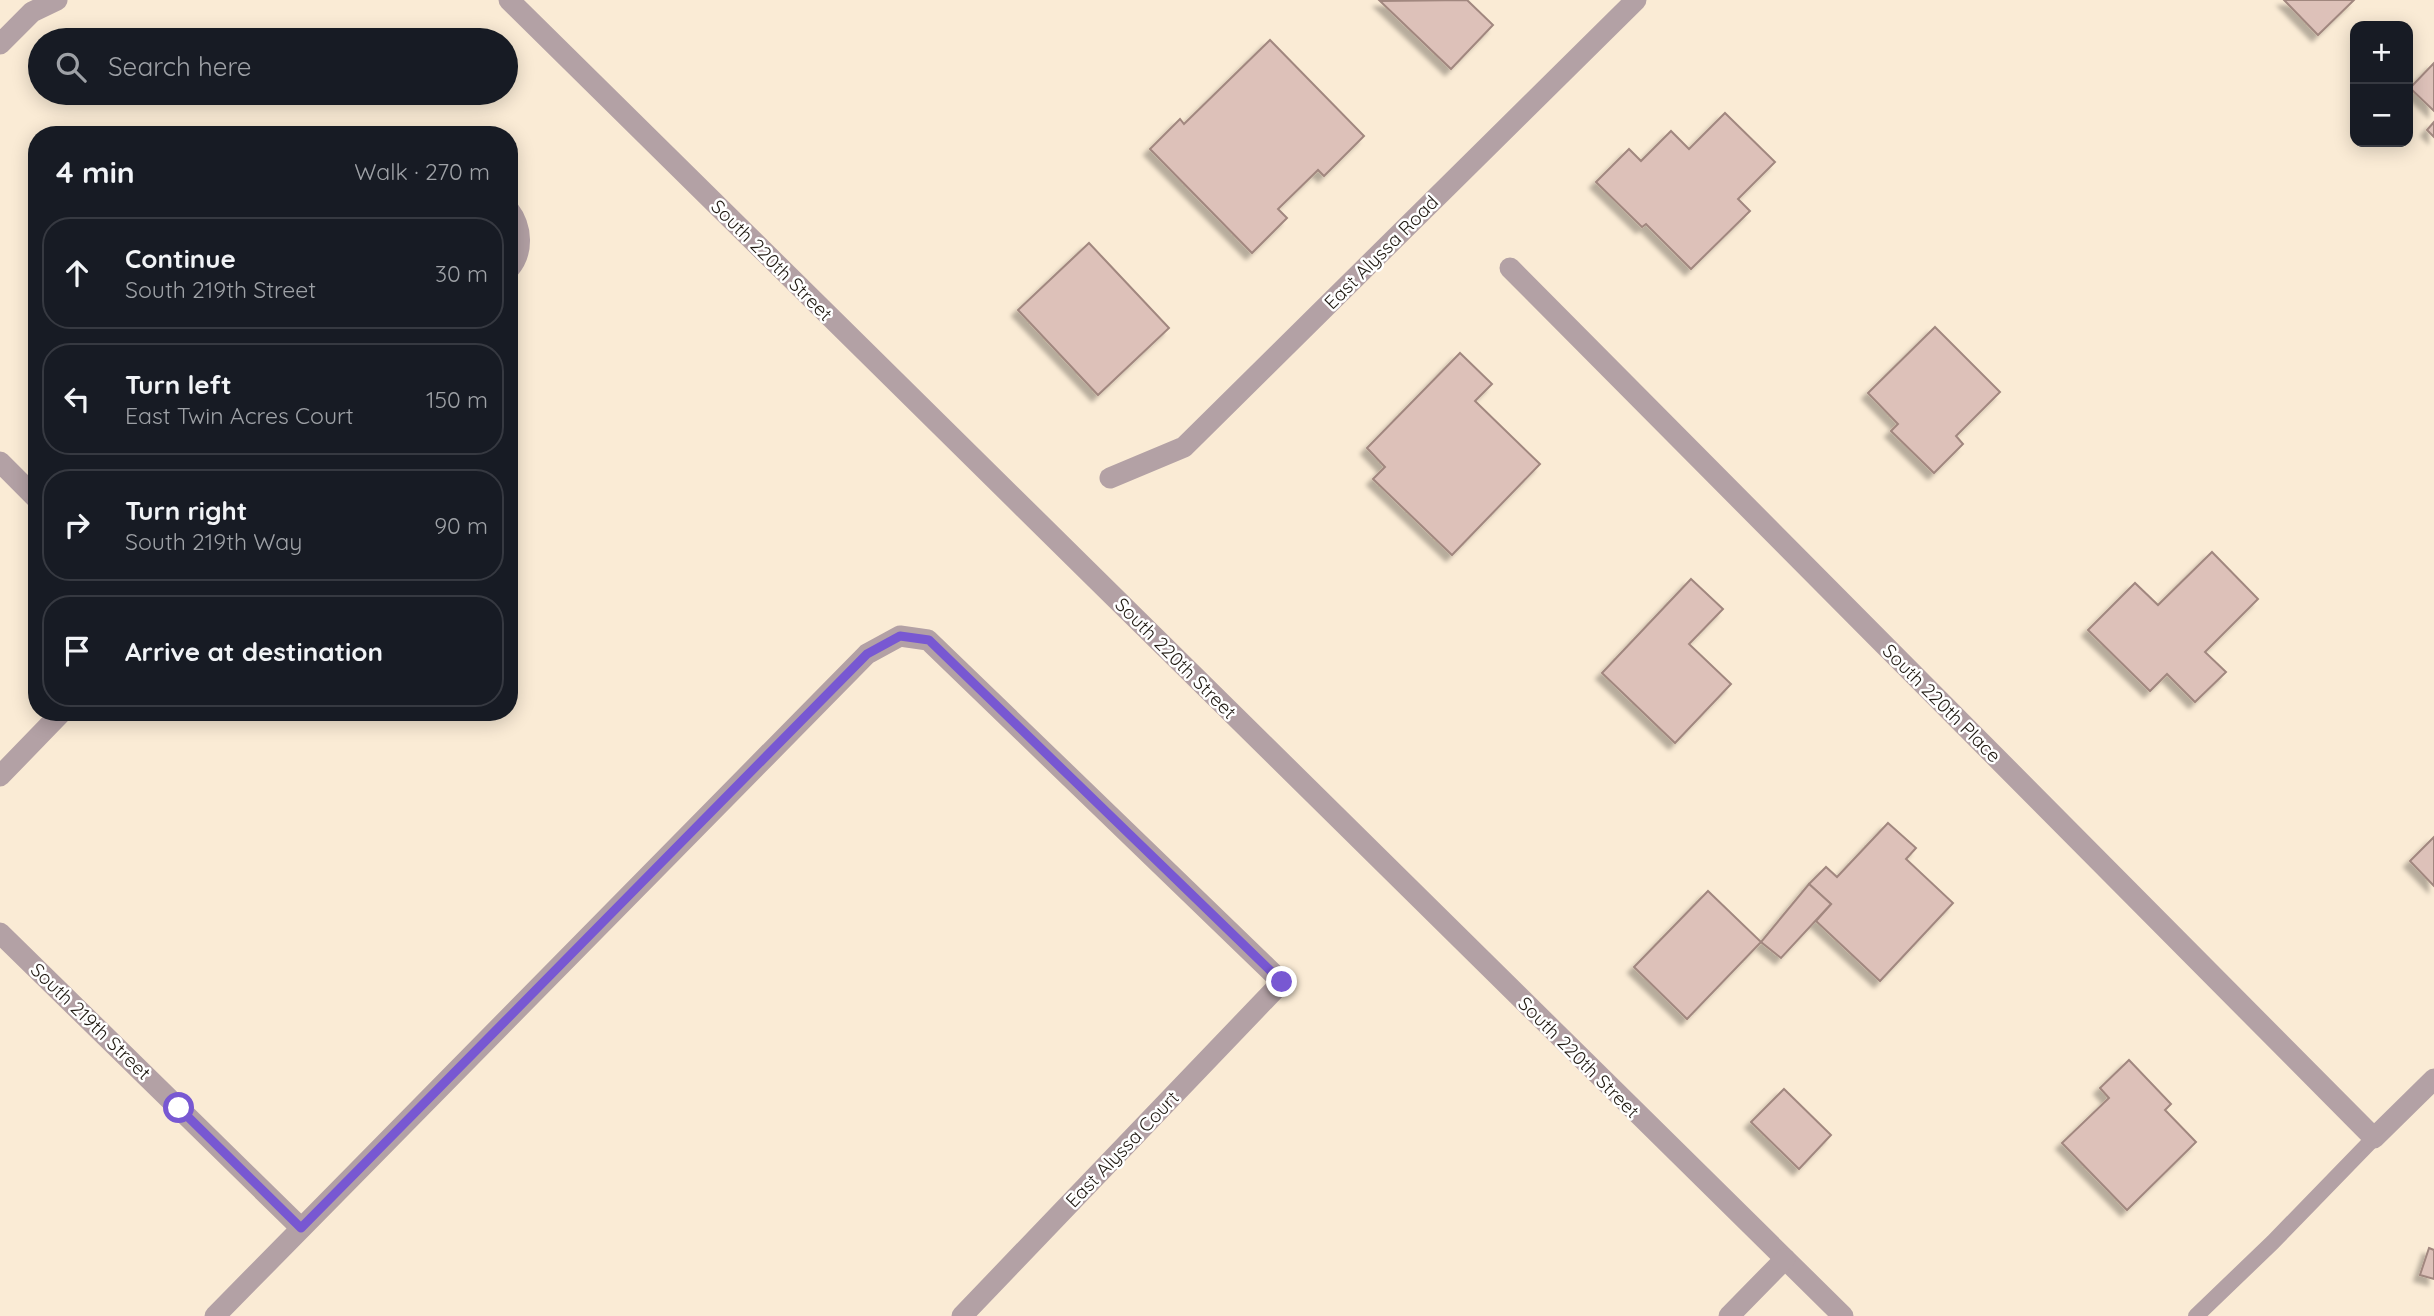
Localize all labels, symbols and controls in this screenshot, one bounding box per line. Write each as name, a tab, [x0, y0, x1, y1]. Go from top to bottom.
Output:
map controls	[2350, 21, 2413, 147]
button: +	[2350, 21, 2413, 84]
search box	[28, 28, 518, 105]
icon: search	[52, 48, 90, 86]
text: Search here	[108, 50, 252, 83]
button: −	[2350, 84, 2413, 147]
text: 4 min	[56, 153, 135, 191]
text: Walk · 270 m	[354, 157, 490, 186]
street label: East Alyssa Road	[1319, 190, 1443, 314]
street label: South 220th Street	[706, 194, 838, 326]
text: Continue	[125, 242, 236, 275]
icon: ahead	[58, 254, 96, 292]
text: 30 m	[435, 259, 488, 288]
text: South 219th Street	[125, 275, 316, 304]
text: Turn left	[125, 368, 232, 401]
icon: left	[58, 380, 96, 418]
text: 150 m	[426, 385, 488, 414]
text: East Twin Acres Court	[125, 401, 354, 430]
text: Turn right	[125, 494, 247, 527]
icon: right	[58, 506, 96, 544]
text: 90 m	[434, 511, 488, 540]
text: South 219th Way	[125, 527, 302, 556]
street label: South 220th Street	[1110, 592, 1242, 724]
icon: arrive	[58, 632, 96, 670]
text: Arrive at destination	[125, 635, 383, 668]
street label: South 220th Place	[1878, 639, 2006, 767]
street label: South 219th Street	[26, 958, 156, 1084]
route end	[1266, 966, 1297, 997]
street label: South 220th Street	[1513, 991, 1645, 1123]
street label: East Alyssa Court	[1060, 1086, 1184, 1212]
route start	[163, 1092, 194, 1123]

